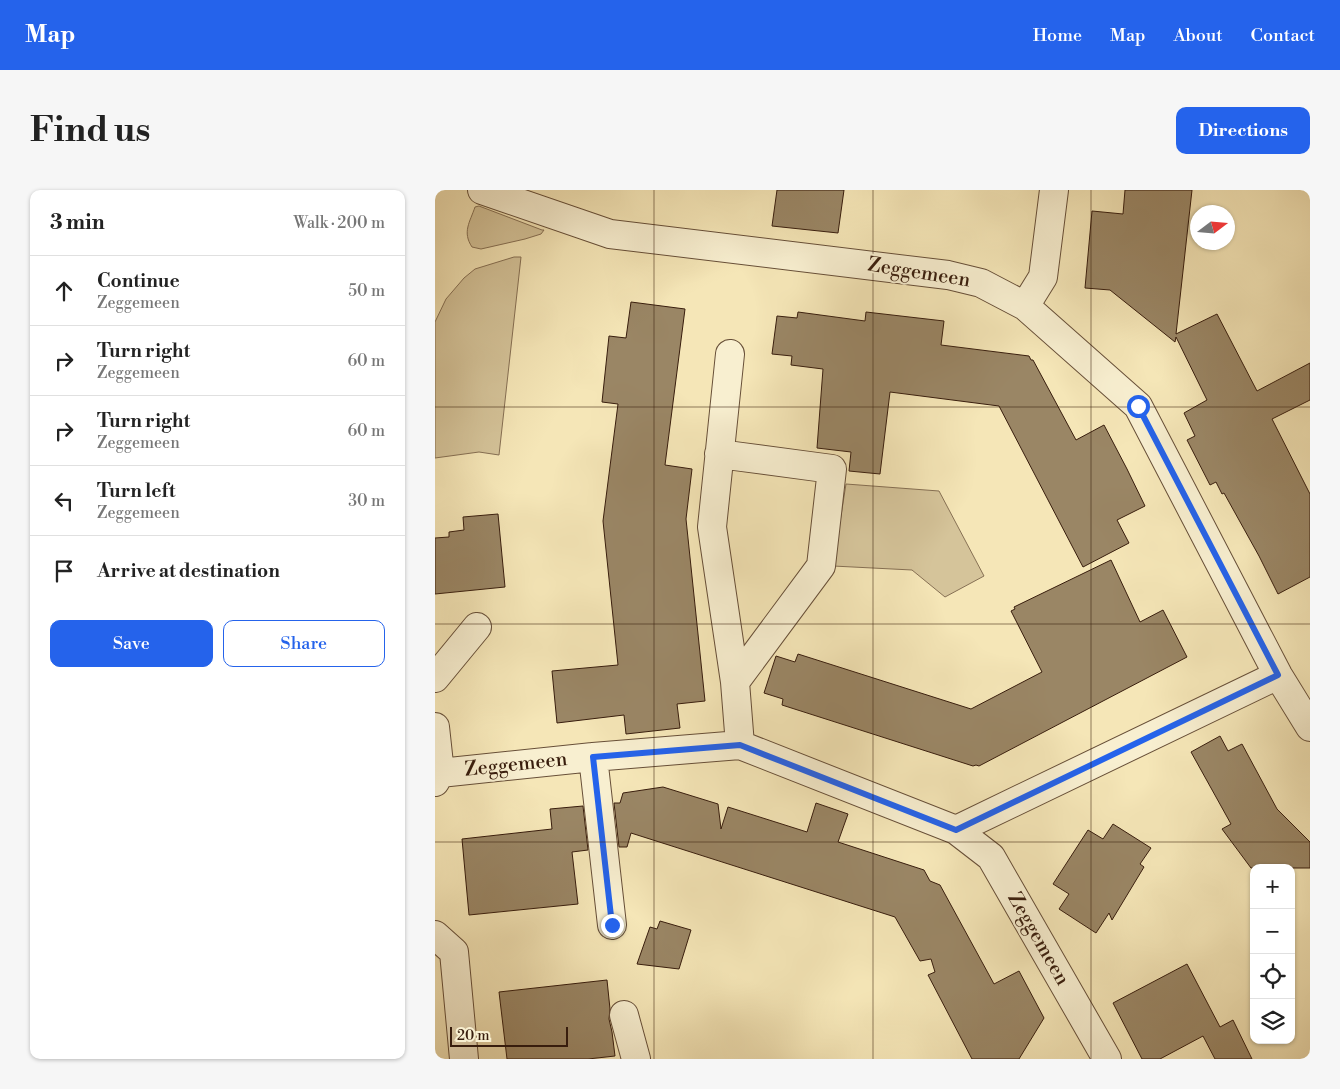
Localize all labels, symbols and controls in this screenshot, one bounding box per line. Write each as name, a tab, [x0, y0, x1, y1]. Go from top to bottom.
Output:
text: Map	[25, 20, 75, 50]
text: Home	[1033, 24, 1082, 47]
text: Map	[1110, 24, 1146, 47]
text: About	[1174, 24, 1223, 47]
text: Contact	[1251, 24, 1315, 47]
button: Directions	[1176, 107, 1310, 154]
text: Find us	[30, 109, 150, 152]
north arrow	[1190, 205, 1235, 250]
text: 3 min	[50, 210, 105, 236]
text: Walk · 200 m	[293, 213, 385, 233]
street label: Zeggemeen	[866, 253, 972, 293]
text: Continue	[97, 269, 180, 293]
icon: ahead	[50, 277, 78, 305]
text: 50 m	[348, 281, 385, 301]
text: Zeggemeen	[97, 293, 180, 313]
text: Turn right	[97, 339, 190, 363]
icon: right	[50, 347, 78, 375]
text: 60 m	[347, 351, 385, 371]
text: Zeggemeen	[97, 363, 180, 383]
route start	[1127, 395, 1150, 418]
text: Turn right	[97, 409, 190, 433]
icon: right	[50, 417, 78, 445]
text: 60 m	[347, 421, 385, 441]
text: Zeggemeen	[97, 433, 180, 453]
text: Turn left	[97, 479, 176, 503]
icon: left	[50, 487, 78, 515]
text: 30 m	[348, 491, 385, 511]
text: Zeggemeen	[97, 503, 180, 523]
icon: arrive	[50, 557, 78, 585]
text: Arrive at destination	[97, 559, 280, 583]
button: Save	[50, 620, 213, 667]
button: Share	[223, 620, 385, 667]
street label: Zeggemeen	[463, 747, 569, 783]
map controls	[1250, 864, 1295, 1044]
button: +	[1250, 864, 1295, 909]
street label: Zeggemeen	[1001, 888, 1075, 990]
button: −	[1250, 909, 1295, 954]
route end	[601, 914, 624, 937]
button: locate	[1250, 954, 1295, 999]
button: layers	[1250, 999, 1295, 1044]
scale bar	[450, 1024, 567, 1047]
text: 20 m	[457, 1027, 489, 1045]

